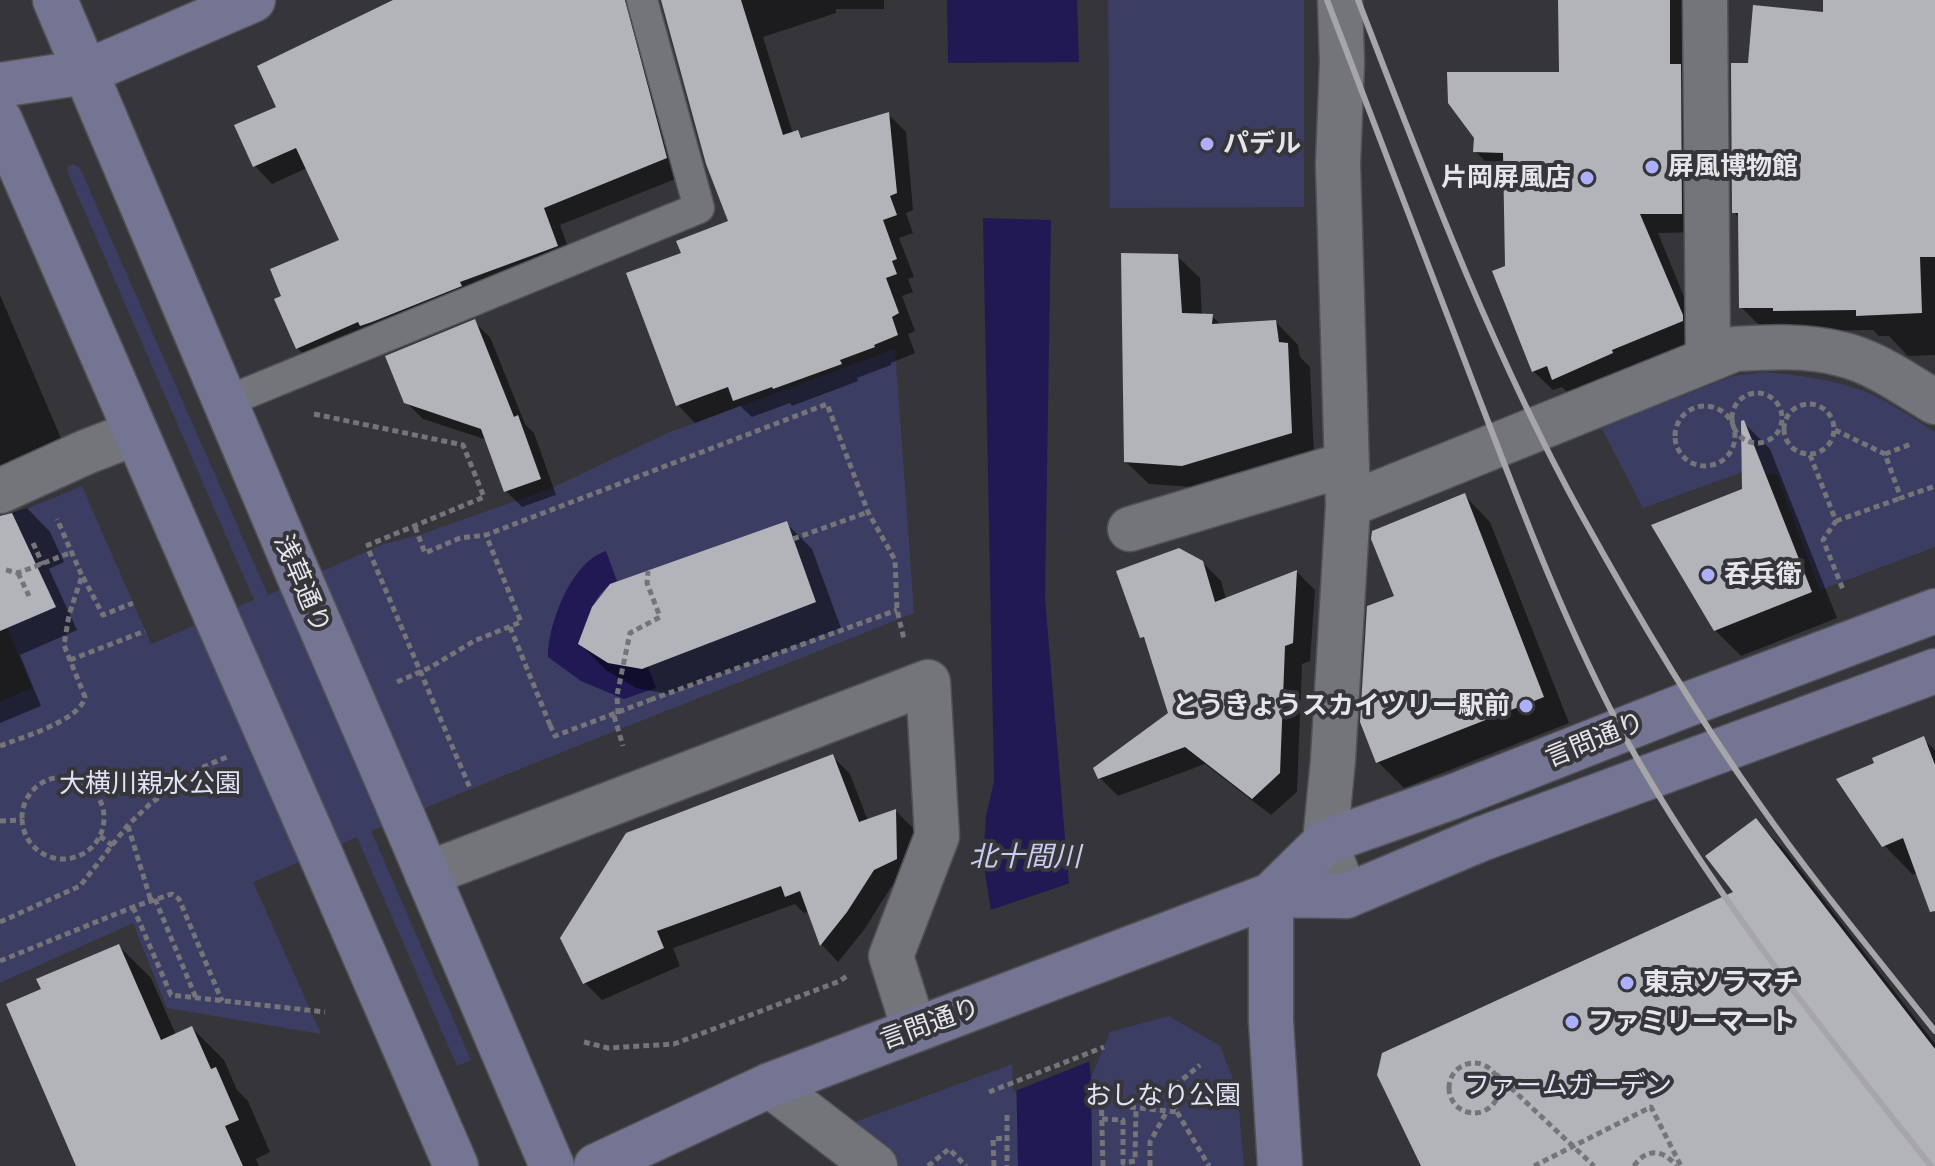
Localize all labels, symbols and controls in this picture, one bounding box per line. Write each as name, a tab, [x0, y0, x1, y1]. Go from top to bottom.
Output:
place label: パデル	[1223, 128, 1301, 160]
marker: パデル	[1198, 135, 1216, 153]
place label: 屏風博物館	[1668, 151, 1798, 183]
marker: 屏風博物館	[1643, 158, 1661, 176]
place label: 片岡屏風店	[1441, 162, 1571, 194]
marker: 片岡屏風店	[1578, 169, 1596, 187]
street label: 浅草通り	[267, 530, 337, 638]
place label: 呑兵衛	[1724, 559, 1802, 591]
marker: 呑兵衛	[1699, 566, 1717, 584]
place label: とうきょうスカイツリー駅前	[1172, 690, 1510, 722]
marker: とうきょうスカイツリー駅前	[1517, 697, 1535, 715]
street label: 言問通り	[1541, 706, 1649, 774]
park label: 大横川親水公園	[59, 768, 241, 800]
water label: 北十間川	[969, 840, 1081, 874]
place label: 東京ソラマチ	[1643, 967, 1799, 999]
marker: 東京ソラマチ	[1618, 974, 1636, 992]
street label: 言問通り	[876, 992, 984, 1056]
place label: ファミリーマート	[1588, 1006, 1796, 1038]
marker: ファミリーマート	[1563, 1013, 1581, 1031]
park label: ファームガーデン	[1464, 1070, 1672, 1102]
park label: おしなり公園	[1085, 1080, 1241, 1112]

